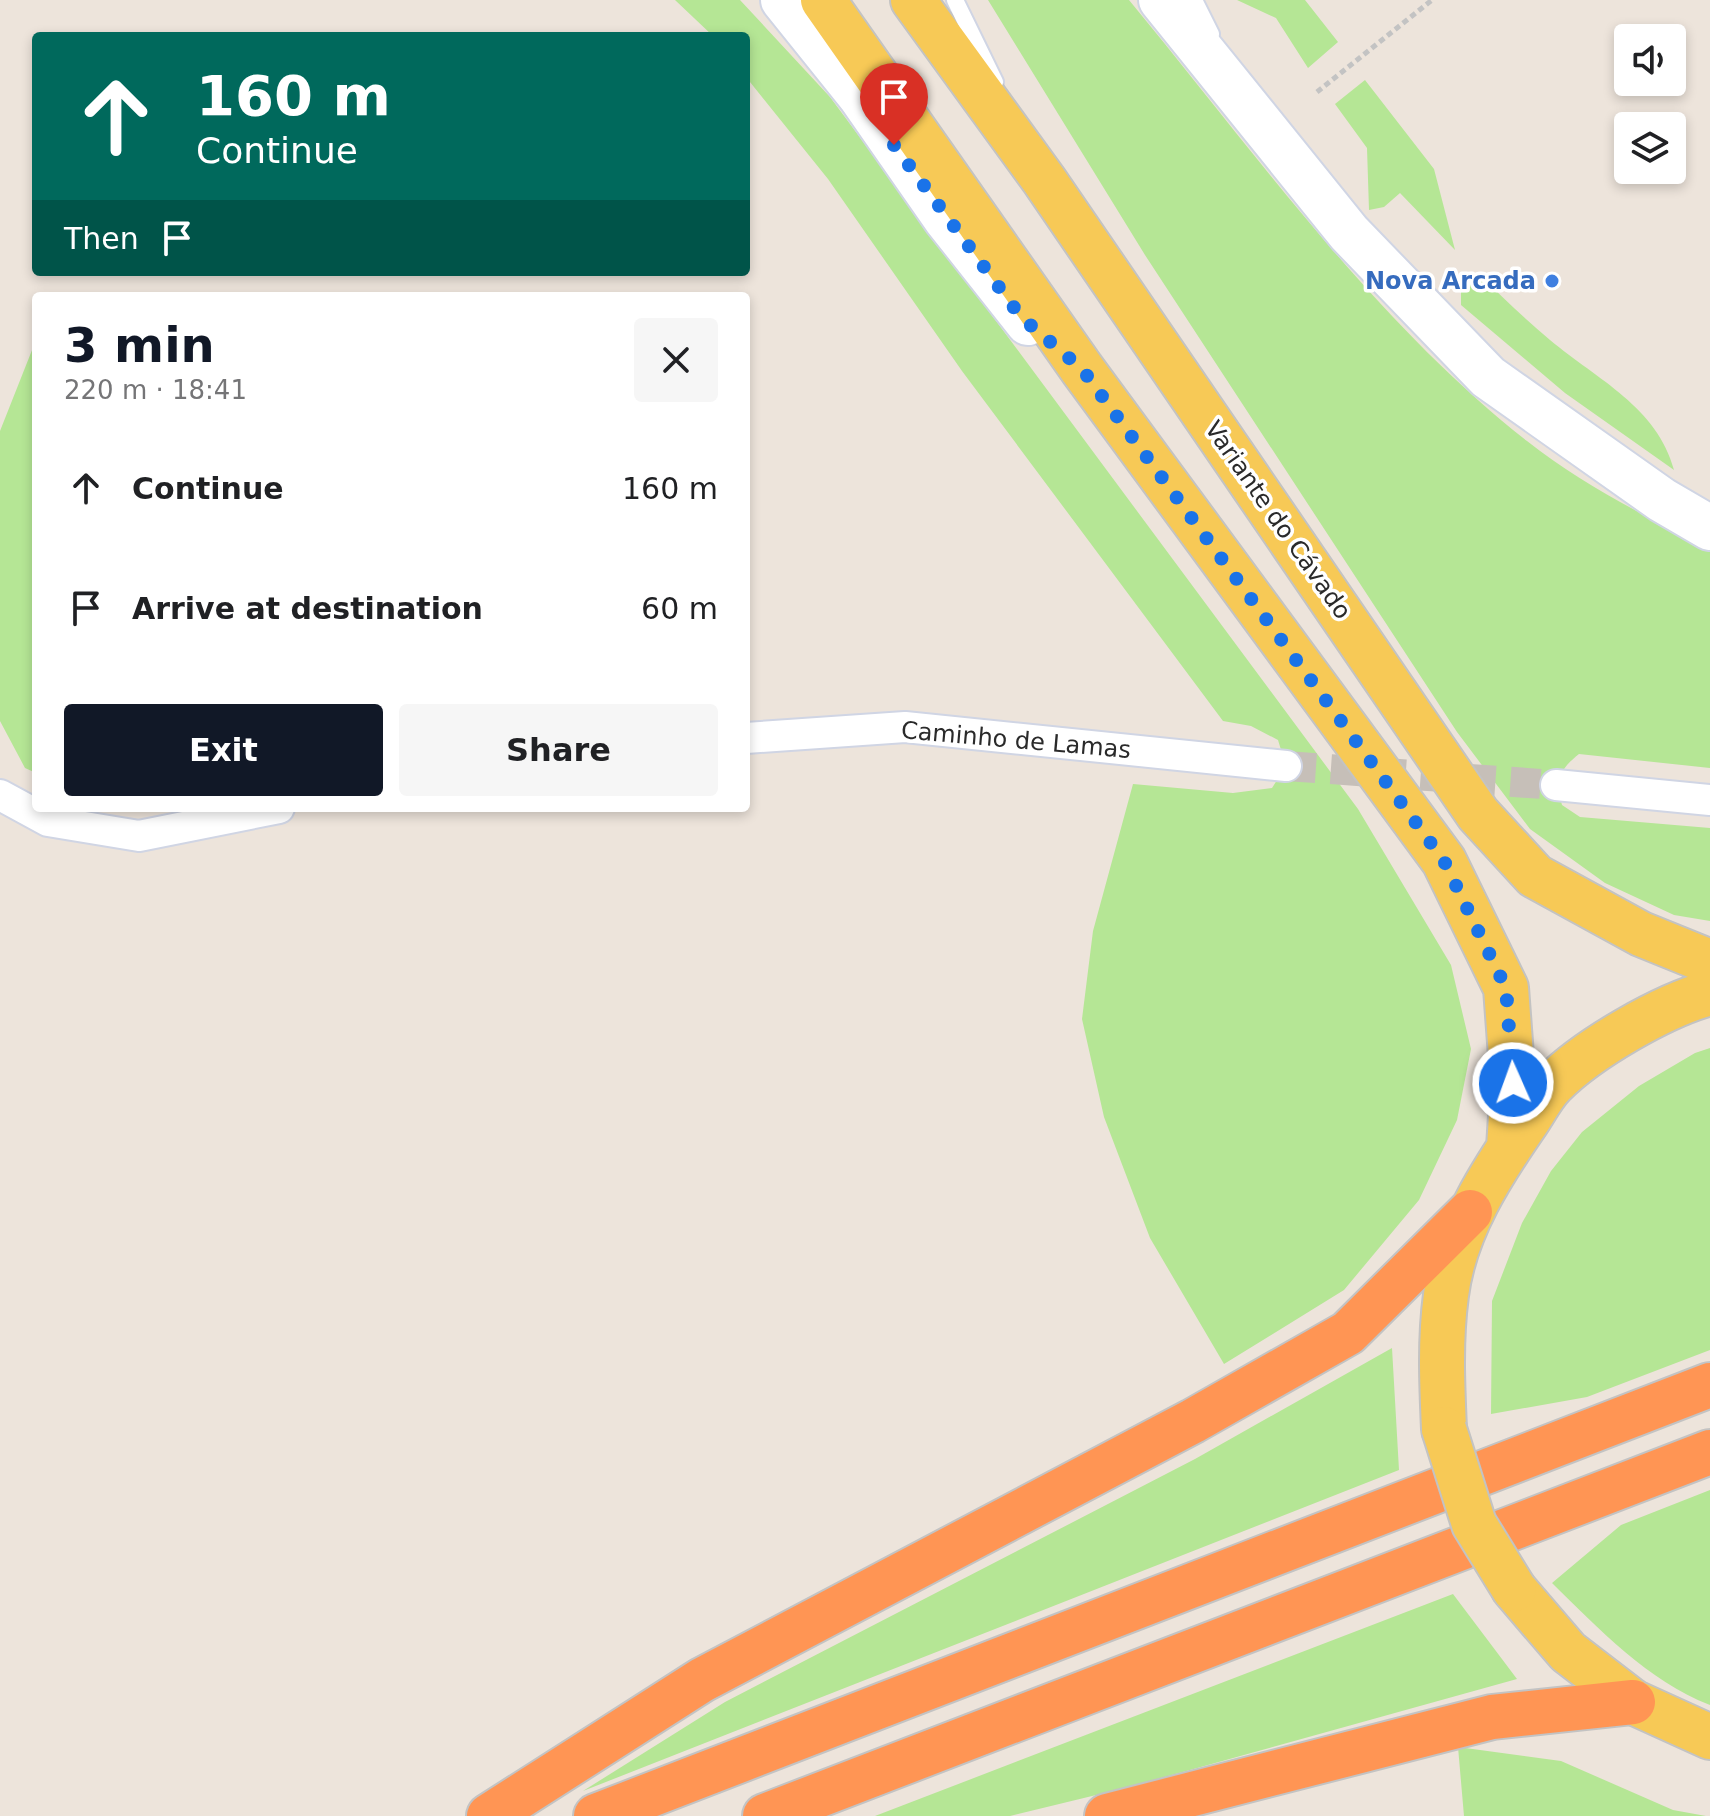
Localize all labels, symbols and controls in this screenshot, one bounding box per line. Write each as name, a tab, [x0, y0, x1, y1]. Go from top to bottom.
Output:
map controls	[1614, 24, 1686, 184]
button: sound	[1614, 24, 1686, 96]
text: 160 m	[196, 63, 391, 128]
pin	[860, 63, 928, 145]
icon: ahead	[64, 64, 168, 168]
icon: arrive	[872, 75, 916, 119]
button: layers	[1614, 112, 1686, 184]
text: Continue	[196, 130, 358, 171]
icon: arrive	[155, 216, 199, 260]
text: Then	[64, 221, 139, 256]
place label: Nova Arcada	[1365, 267, 1536, 295]
marker: Nova Arcada	[1543, 272, 1561, 290]
text: 3 min	[64, 317, 215, 373]
button: close	[634, 318, 718, 402]
text: 220 m · 18:41	[64, 375, 247, 405]
street label: Variante do Cávado	[1199, 416, 1357, 624]
icon: ahead	[64, 466, 108, 510]
text: Continue	[132, 471, 284, 506]
text: 160 m	[622, 471, 718, 506]
icon: arrive	[64, 586, 108, 630]
text: Arrive at destination	[132, 591, 483, 626]
text: 60 m	[641, 591, 718, 626]
button: Exit	[64, 704, 383, 796]
button: Share	[399, 704, 718, 796]
street label: Caminho de Lamas	[900, 716, 1132, 764]
position arrow	[1471, 1041, 1555, 1125]

